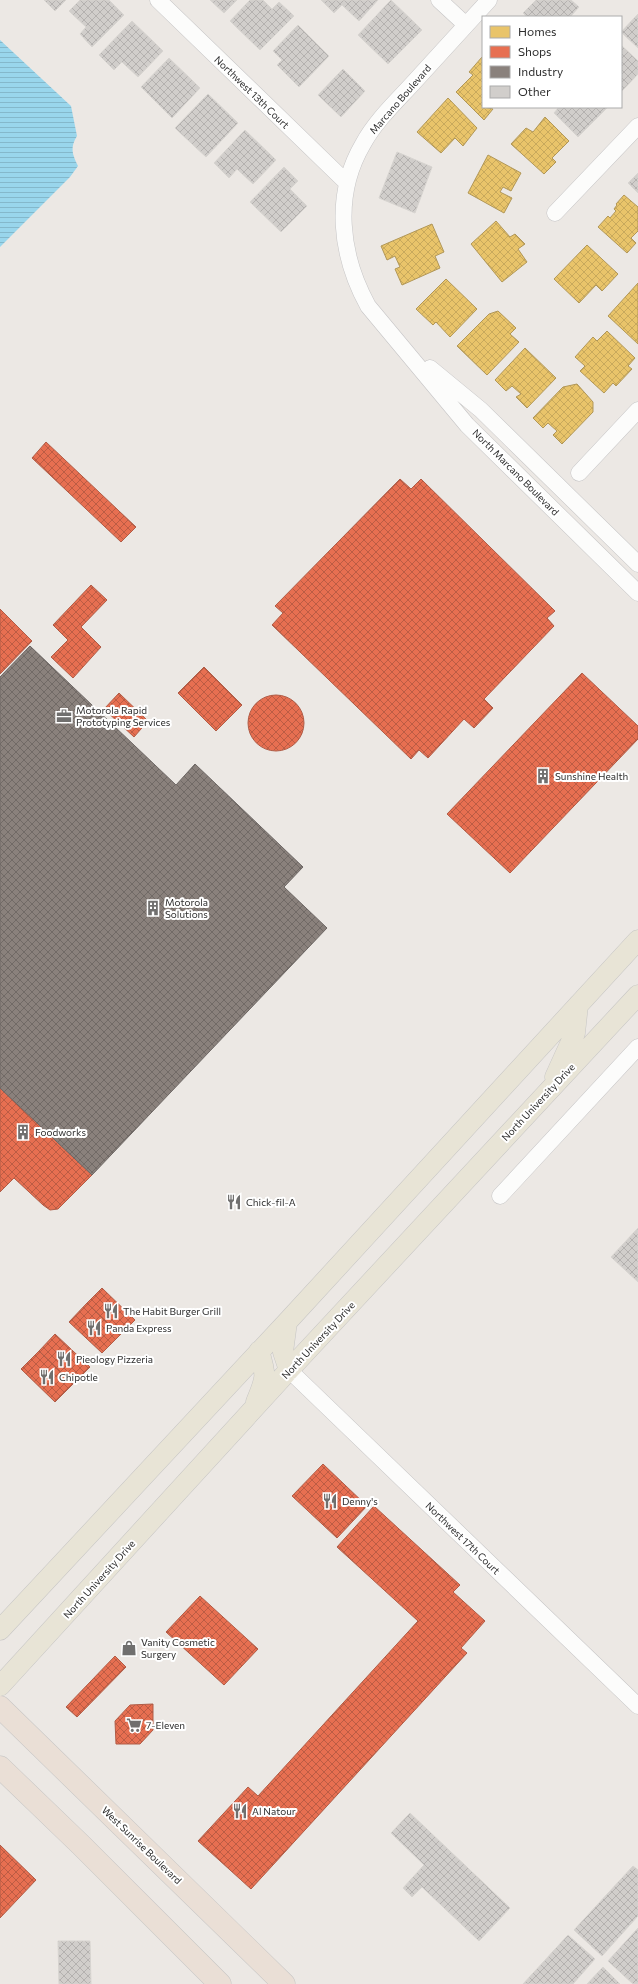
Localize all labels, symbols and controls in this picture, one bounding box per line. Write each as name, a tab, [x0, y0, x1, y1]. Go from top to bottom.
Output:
legend	[482, 16, 622, 108]
text: Homes	[518, 24, 556, 38]
text: Shops	[518, 44, 552, 58]
street label: Northwest 13th Court	[212, 53, 292, 131]
street label: Marcano Boulevard	[367, 62, 434, 136]
text: Industry	[518, 64, 563, 78]
text: Other	[518, 84, 551, 98]
street label: North Marcano Boulevard	[470, 426, 562, 518]
place label: Motorola Rapid Prototyping Services	[76, 704, 171, 728]
office icon: Motorola Rapid Prototyping Services	[55, 707, 73, 725]
building icon: Sunshine Health	[534, 767, 552, 785]
place label: Sunshine Health	[555, 770, 628, 782]
place label: Motorola Solutions	[165, 896, 208, 920]
building icon: Motorola Solutions	[144, 899, 162, 917]
street label: North University Drive	[499, 1061, 577, 1143]
building icon: Foodworks	[14, 1123, 32, 1141]
place label: Foodworks	[35, 1126, 86, 1138]
restaurant icon: Chick-fil-A	[225, 1193, 243, 1211]
place label: Chick-fil-A	[246, 1196, 296, 1208]
street label: North University Drive	[279, 1299, 357, 1381]
restaurant icon: The Habit Burger Grill	[102, 1302, 120, 1320]
place label: The Habit Burger Grill	[123, 1305, 221, 1317]
restaurant icon: Panda Express	[85, 1319, 103, 1337]
place label: Panda Express	[106, 1322, 172, 1334]
restaurant icon: Pieology Pizzeria	[55, 1350, 73, 1368]
place label: Pieology Pizzeria	[76, 1353, 153, 1365]
restaurant icon: Chipotle	[38, 1368, 56, 1386]
place label: Chipotle	[59, 1371, 98, 1383]
restaurant icon: Denny's	[321, 1492, 339, 1510]
place label: Denny's	[342, 1495, 378, 1507]
street label: Northwest 17th Court	[423, 1499, 503, 1577]
street label: North University Drive	[61, 1537, 137, 1621]
place label: Vanity Cosmetic Surgery	[141, 1636, 215, 1660]
shop icon: Vanity Cosmetic Surgery	[120, 1639, 138, 1657]
supermarket icon: 7-Eleven	[125, 1716, 143, 1734]
place label: 7-Eleven	[146, 1719, 185, 1731]
restaurant icon: Al Natour	[231, 1802, 249, 1820]
street label: West Sunrise Boulevard	[100, 1804, 185, 1886]
place label: Al Natour	[252, 1805, 296, 1817]

